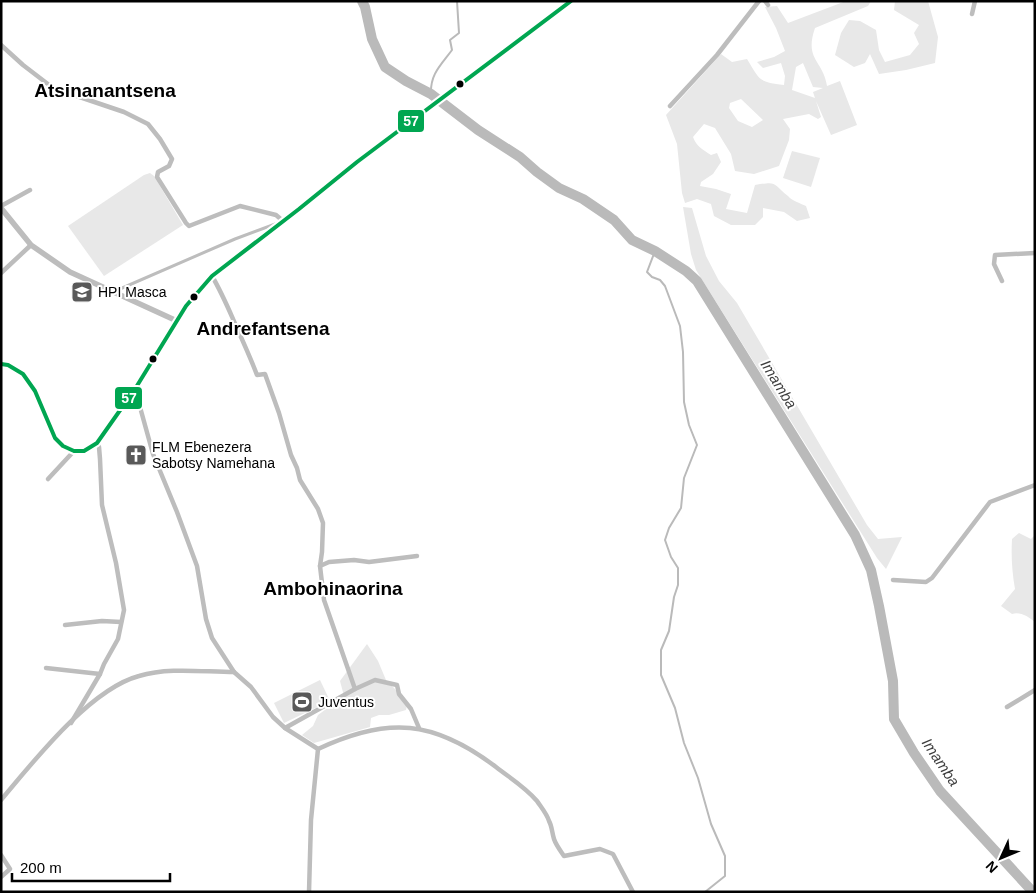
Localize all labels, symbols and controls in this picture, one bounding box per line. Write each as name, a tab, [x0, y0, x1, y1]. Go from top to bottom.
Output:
unlabelled marker	[455, 79, 465, 89]
district label: Atsinanantsena	[34, 80, 176, 101]
line badge: 57	[397, 109, 425, 133]
text: 57	[403, 113, 419, 129]
school or university icon: HPI Masca	[70, 280, 94, 304]
place label: HPI Masca	[98, 284, 167, 300]
unlabelled marker	[189, 292, 199, 302]
district label: Andrefantsena	[196, 318, 330, 339]
unlabelled marker	[148, 354, 158, 364]
water label: Imamba	[757, 357, 801, 411]
line badge: 57	[114, 386, 143, 410]
text: 57	[121, 390, 137, 406]
place label: FLM Ebenezera Sabotsy Namehana	[152, 439, 275, 471]
church icon: FLM Ebenezera Sabotsy Namehana	[124, 443, 148, 467]
district label: Ambohinaorina	[263, 578, 403, 599]
sports icon: Juventus	[290, 690, 314, 714]
place label: Juventus	[318, 694, 374, 710]
water label: Imamba	[919, 735, 963, 789]
north arrow	[976, 833, 1026, 883]
scale bar	[12, 850, 170, 882]
text: N	[982, 858, 1001, 876]
text: 200 m	[20, 859, 62, 876]

